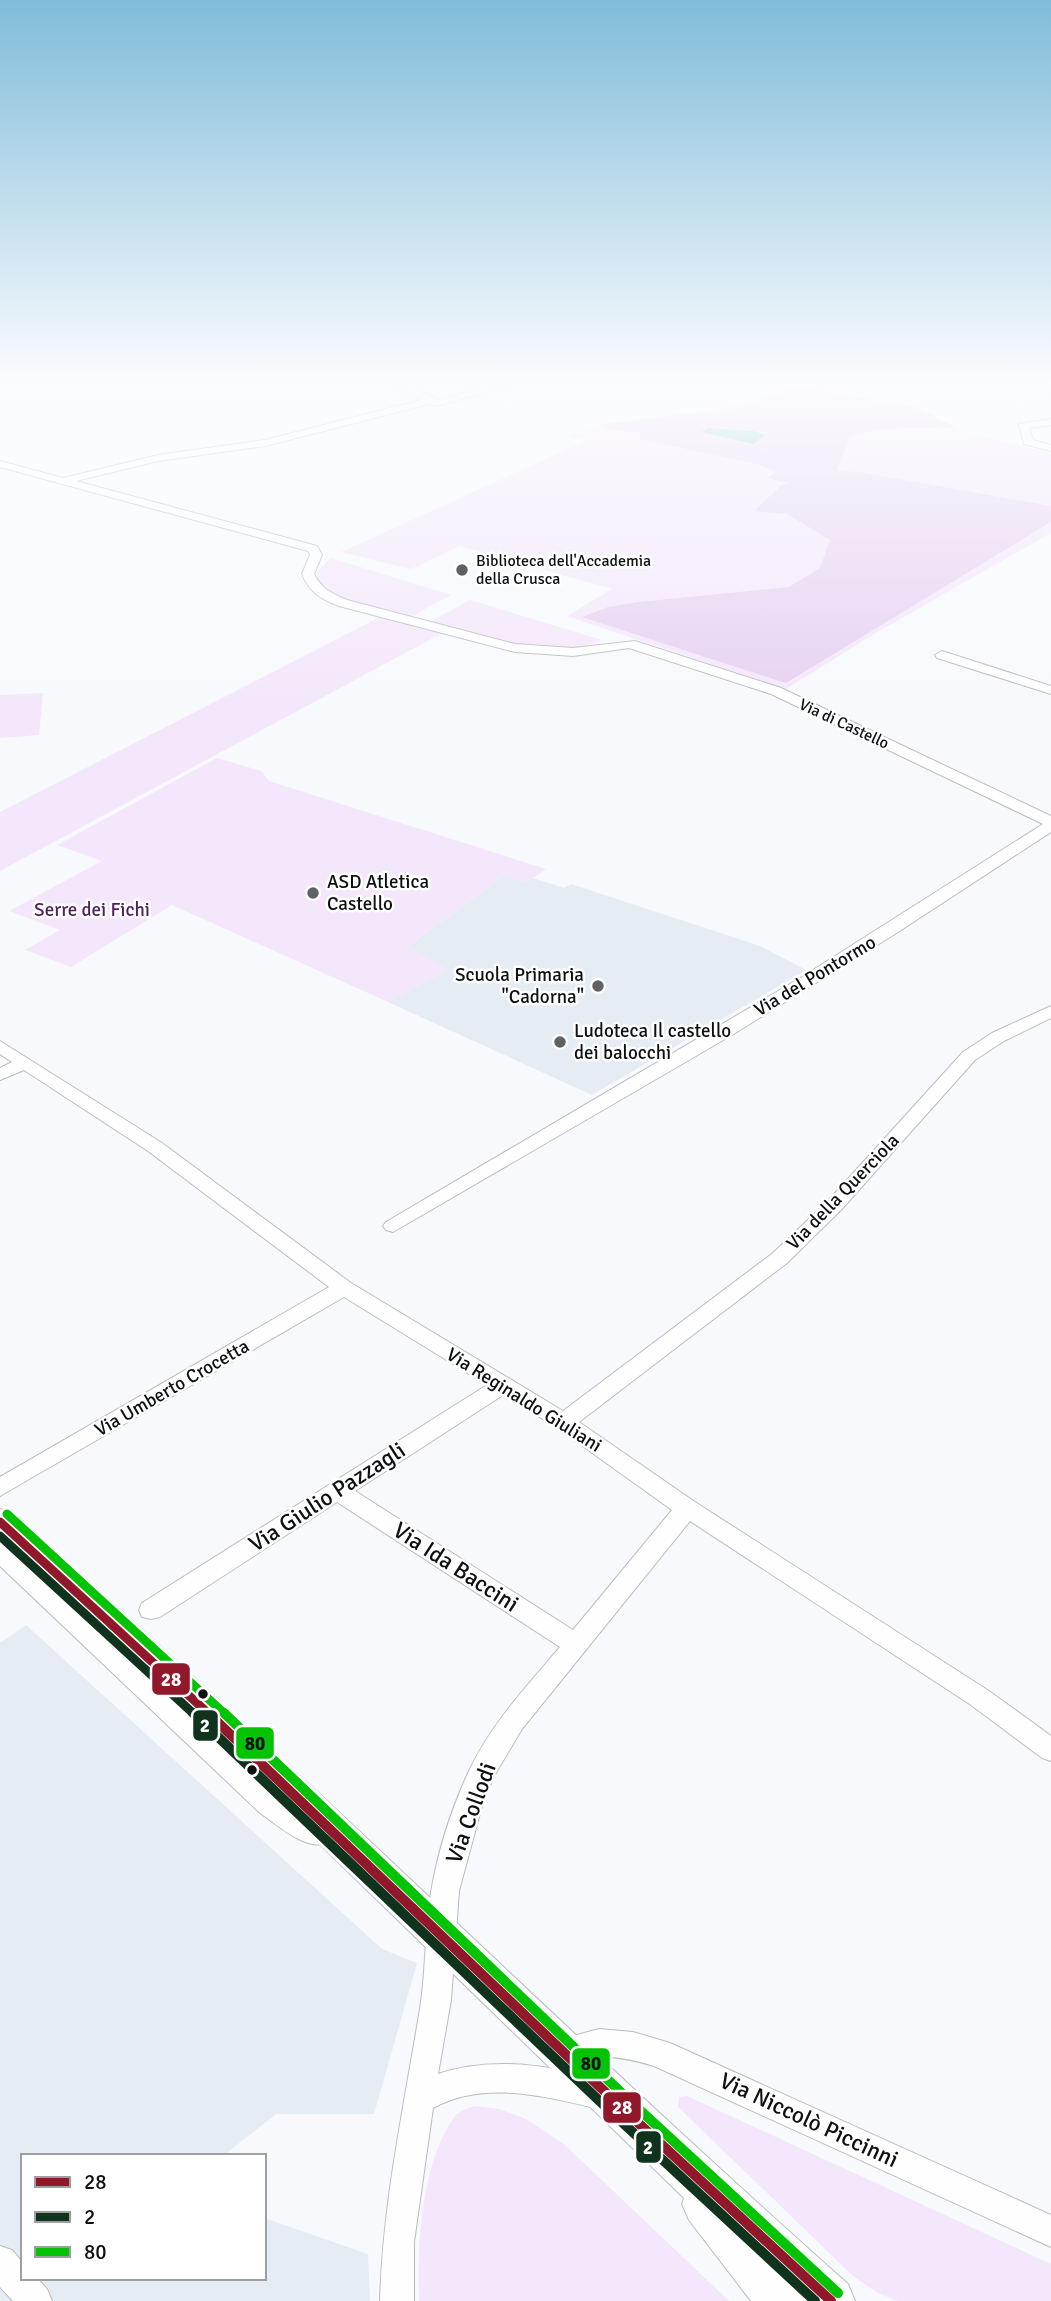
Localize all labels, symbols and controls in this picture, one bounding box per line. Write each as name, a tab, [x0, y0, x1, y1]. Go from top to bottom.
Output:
place label: Biblioteca dell'Accademia della Crusca	[476, 551, 651, 589]
marker: Biblioteca dell'Accademia della Crusca	[454, 562, 470, 578]
street label: Via di Castello	[796, 694, 892, 754]
place label: ASD Atletica Castello	[327, 870, 429, 916]
marker: ASD Atletica Castello	[305, 885, 321, 901]
park label: Serre dei Fichi	[34, 898, 150, 922]
street label: Via del Pontormo	[750, 930, 880, 1022]
place label: Scuola Primaria "Cadorna"	[455, 963, 584, 1009]
marker: Scuola Primaria "Cadorna"	[590, 978, 606, 994]
place label: Ludoteca Il castello dei balocchi	[574, 1019, 731, 1065]
marker: Ludoteca Il castello dei balocchi	[552, 1034, 568, 1050]
street label: Via della Querciola	[781, 1129, 905, 1255]
street label: Via Umberto Crocetta	[90, 1334, 254, 1442]
street label: Via Reginaldo Giuliani	[442, 1342, 606, 1458]
street label: Via Giulio Pazzagli	[243, 1436, 411, 1558]
street label: Via Ida Baccini	[388, 1516, 524, 1618]
line badge: 28	[151, 1662, 191, 1696]
text: 28	[161, 1668, 181, 1692]
unlabelled marker	[196, 1687, 210, 1701]
line badge: 2	[192, 1709, 219, 1742]
text: 2	[200, 1714, 210, 1738]
line badge: 80	[235, 1726, 275, 1760]
text: 80	[245, 1732, 265, 1756]
street label: Via Collodi	[439, 1759, 503, 1867]
unlabelled marker	[245, 1763, 259, 1777]
line badge: 80	[571, 2047, 611, 2080]
text: 80	[581, 2052, 601, 2076]
street label: Via Niccolò Piccinni	[715, 2066, 903, 2174]
line badge: 28	[602, 2091, 642, 2124]
text: 28	[612, 2096, 632, 2120]
line badge: 2	[635, 2130, 662, 2164]
text: 2	[643, 2136, 653, 2160]
legend	[21, 2154, 266, 2280]
text: 28	[84, 2169, 107, 2195]
text: 2	[84, 2204, 95, 2230]
text: 80	[84, 2239, 107, 2265]

